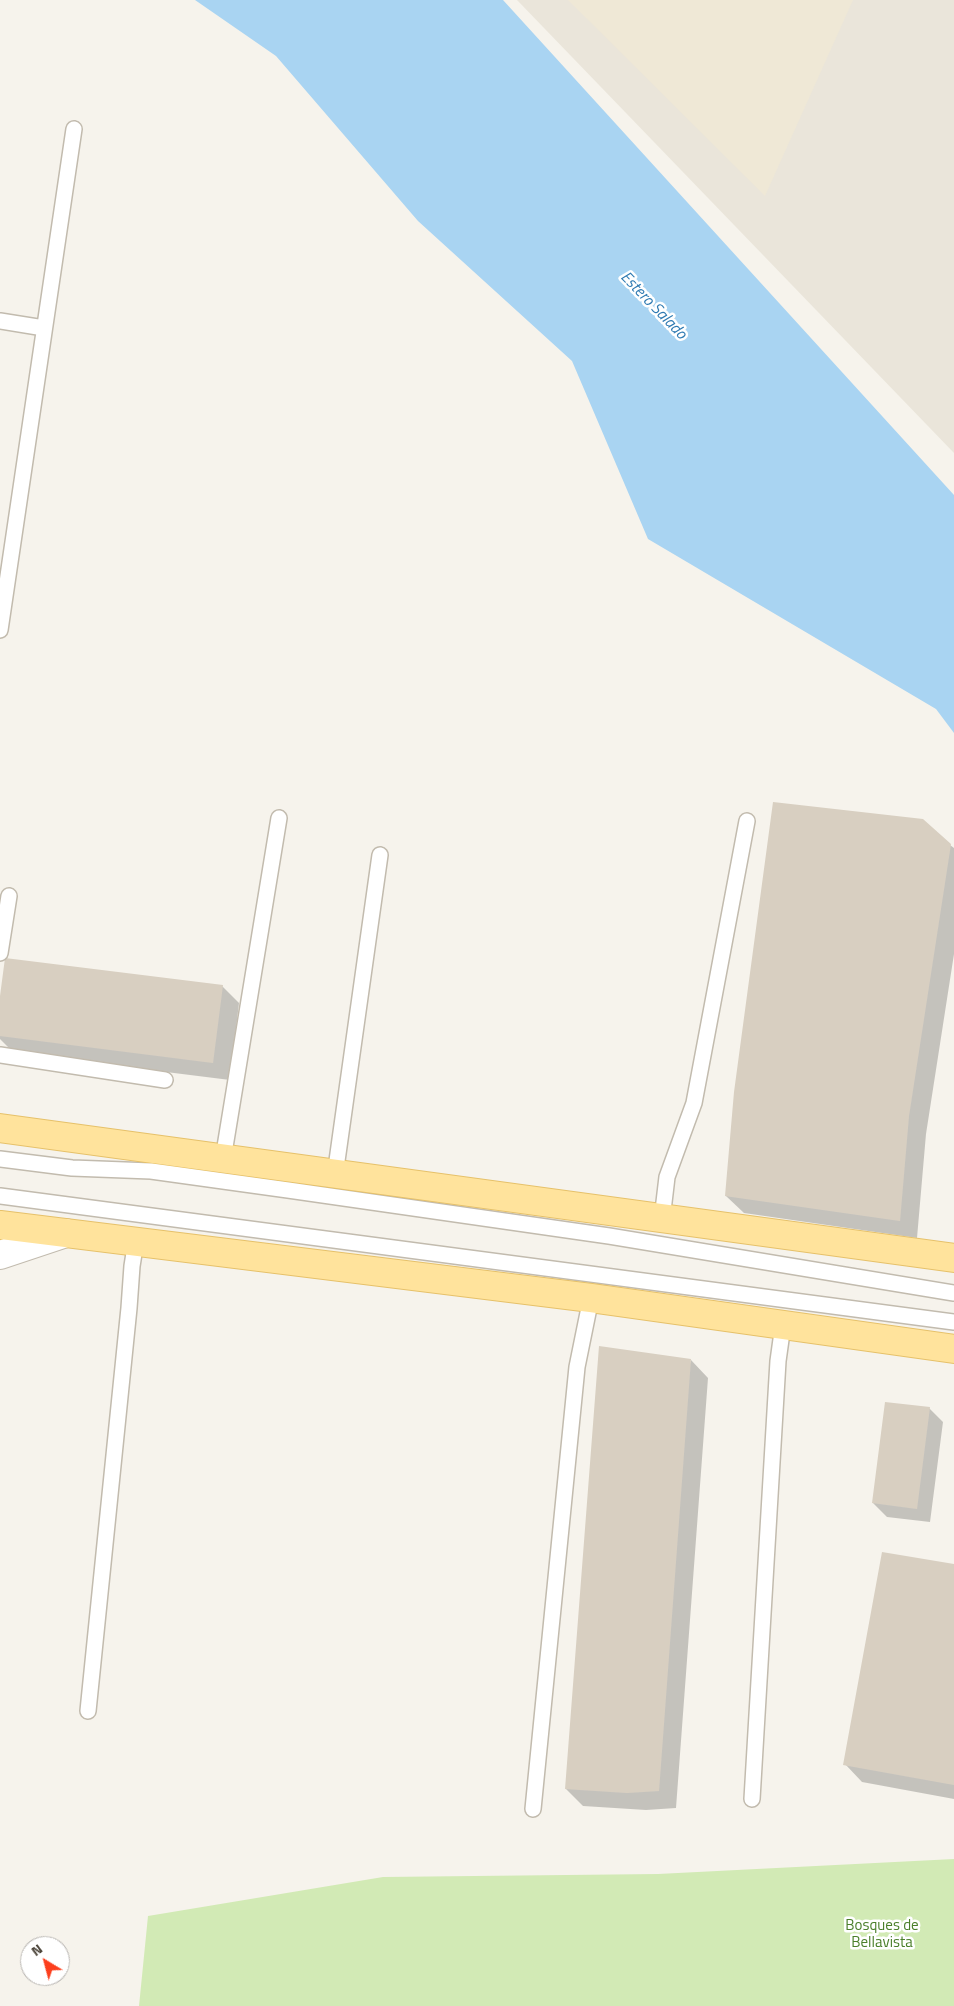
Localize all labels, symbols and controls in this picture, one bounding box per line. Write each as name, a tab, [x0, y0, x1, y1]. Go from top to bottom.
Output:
water label: Estero Salado	[616, 268, 690, 344]
park label: Bosques de Bellavista	[845, 1917, 919, 1952]
north arrow	[20, 1936, 70, 1986]
text: N	[26, 1938, 46, 1961]

